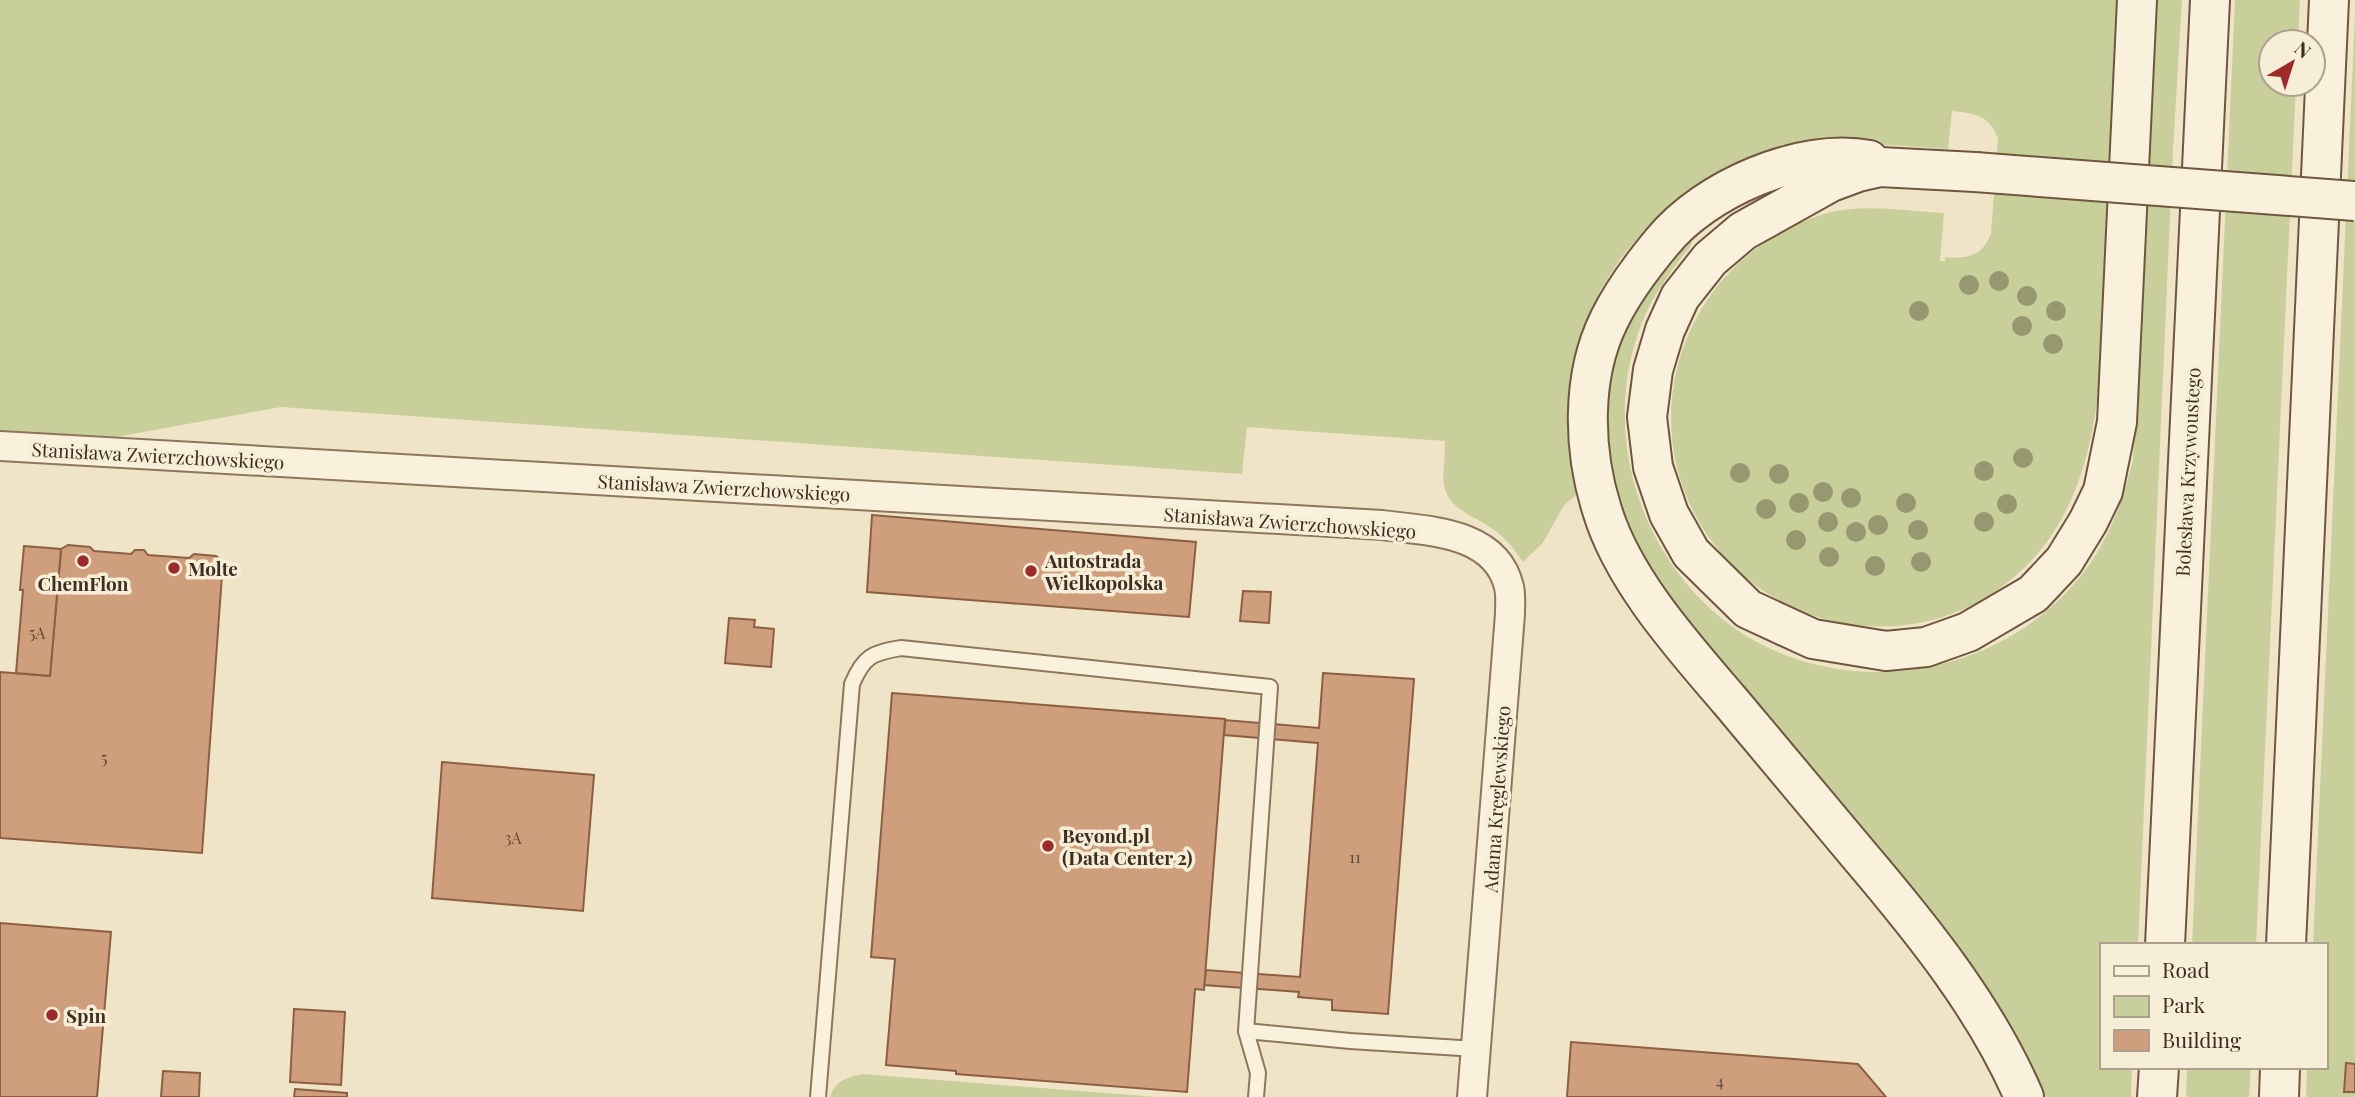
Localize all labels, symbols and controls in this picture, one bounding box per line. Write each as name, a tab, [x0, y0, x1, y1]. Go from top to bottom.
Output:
north arrow	[2257, 28, 2327, 98]
text: N	[2290, 35, 2317, 64]
street label: Bolesława Krzywoustego	[2169, 367, 2205, 577]
street label: Stanisława Zwierzchowskiego	[31, 435, 285, 475]
street label: Stanisława Zwierzchowskiego	[597, 467, 851, 507]
street label: Stanisława Zwierzchowskiego	[1163, 500, 1417, 544]
place label: Autostrada Wielkopolska	[1044, 547, 1164, 595]
marker: ChemFlon	[75, 553, 91, 569]
place label: Molte	[188, 555, 238, 581]
marker: Molte	[166, 560, 182, 576]
marker: Autostrada Wielkopolska	[1023, 563, 1039, 579]
place label: ChemFlon	[38, 570, 129, 596]
house number: 5A	[29, 622, 46, 643]
street label: Adama Kręglewskiego	[1476, 705, 1515, 894]
house number: 5	[101, 747, 107, 768]
place label: Beyond.pl (Data Center 2)	[1062, 822, 1193, 870]
house number: 3A	[504, 827, 523, 848]
marker: Beyond.pl (Data Center 2)	[1040, 838, 1056, 854]
house number: 11	[1349, 846, 1361, 867]
legend	[2100, 943, 2327, 1069]
text: Road	[2162, 955, 2210, 983]
text: Park	[2162, 990, 2206, 1018]
place label: Spin	[66, 1002, 106, 1028]
marker: Spin	[44, 1007, 60, 1023]
text: Building	[2162, 1025, 2241, 1053]
house number: 4	[1716, 1070, 1724, 1091]

